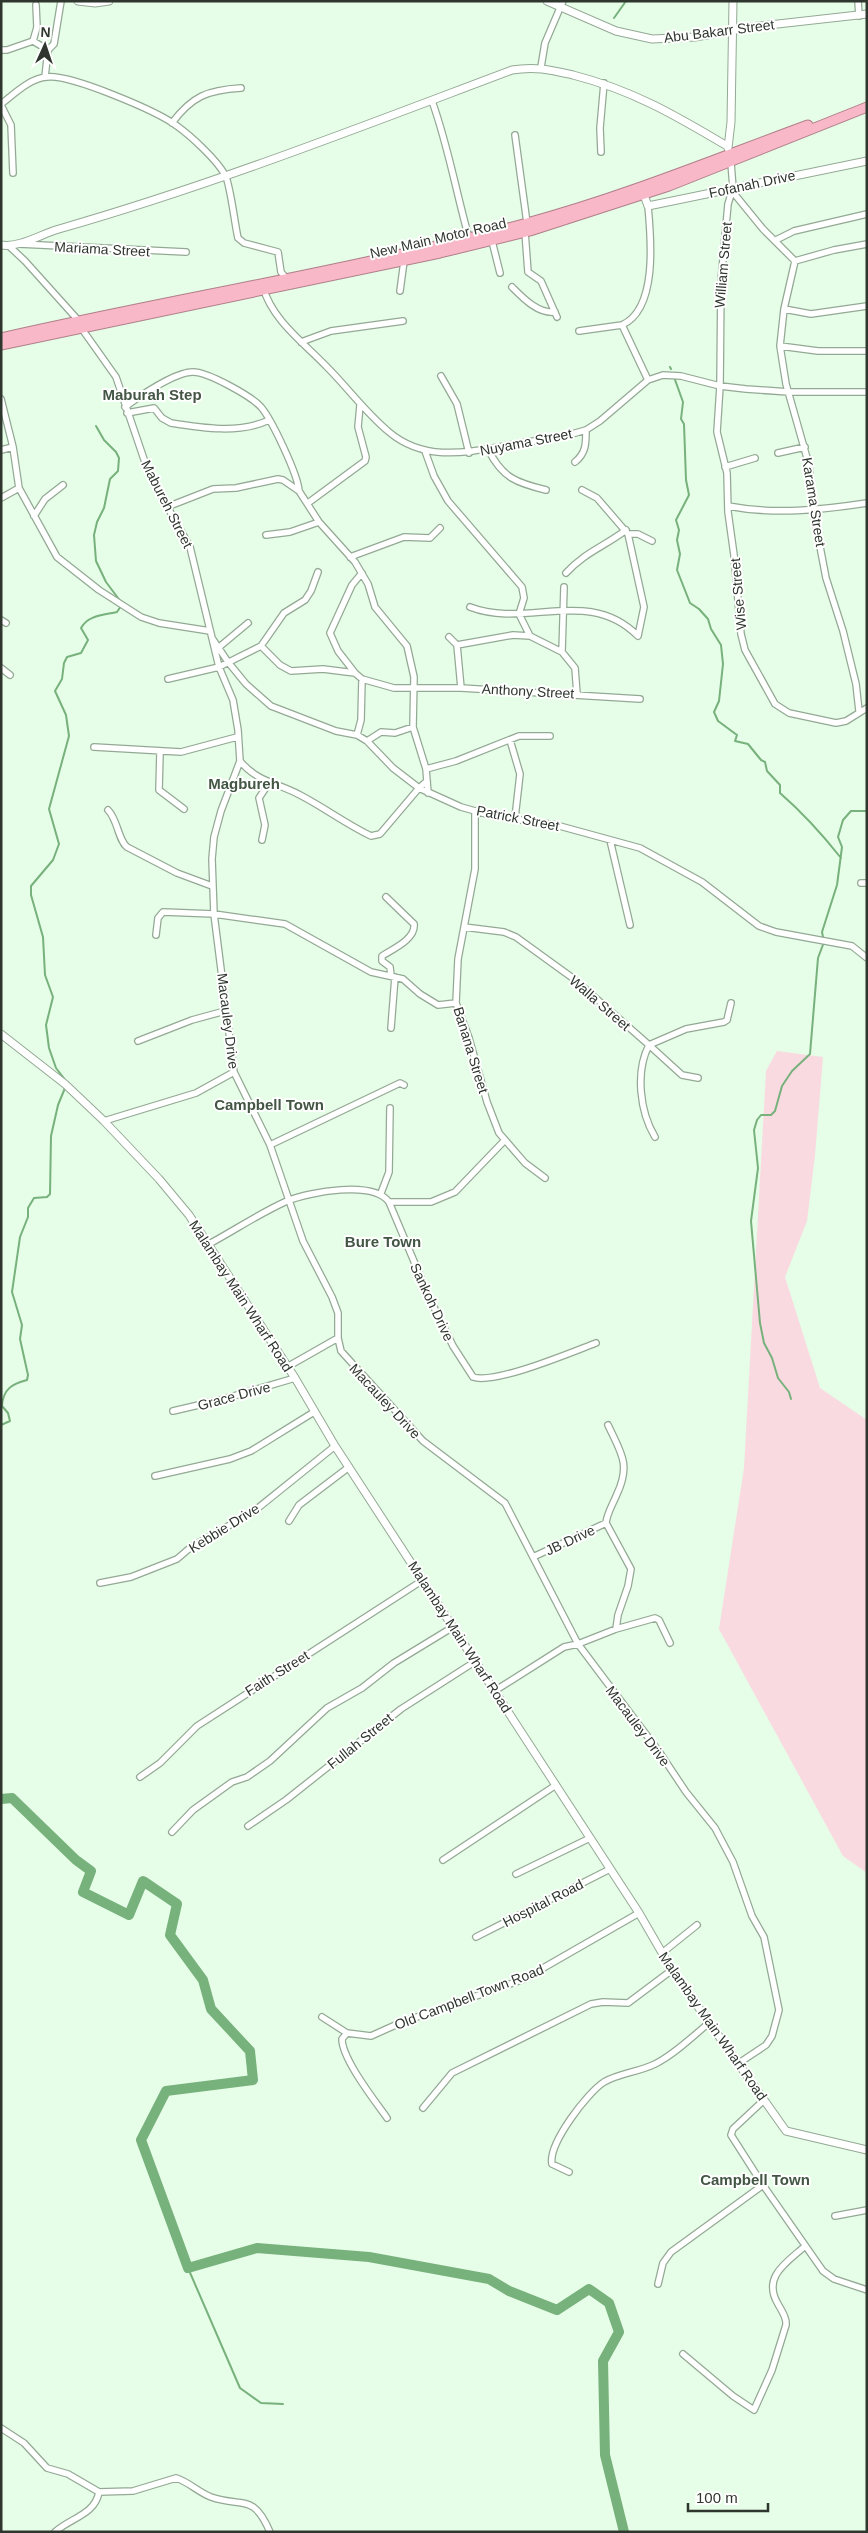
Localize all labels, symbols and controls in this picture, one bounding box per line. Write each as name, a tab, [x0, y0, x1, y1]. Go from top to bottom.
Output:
street label: Abu Bakarr Street	[663, 16, 775, 46]
north arrow	[20, 20, 70, 70]
text: N	[40, 24, 51, 40]
street label: Fofanah Drive	[707, 167, 797, 201]
street label: New Main Motor Road	[368, 215, 508, 261]
street label: William Street	[711, 221, 735, 309]
street label: Mariama Street	[54, 239, 150, 259]
district label: Maburah Step	[102, 386, 202, 403]
street label: Nuyama Street	[479, 425, 573, 459]
street label: Karama Street	[799, 456, 829, 548]
street label: Mabureh Street	[138, 457, 196, 551]
street label: Wise Street	[727, 557, 749, 631]
street label: Anthony Street	[481, 681, 575, 701]
district label: Magbureh	[208, 775, 280, 792]
street label: Patrick Street	[475, 802, 561, 834]
street label: Macauley Drive	[214, 972, 242, 1070]
street label: Walla Street	[566, 972, 634, 1034]
street label: Banana Street	[450, 1005, 492, 1095]
district label: Campbell Town	[214, 1096, 324, 1113]
street label: Malambay Main Wharf Road	[186, 1217, 296, 1375]
district label: Bure Town	[345, 1233, 421, 1250]
street label: Sankoh Drive	[407, 1261, 457, 1344]
street label: Macauley Drive	[346, 1360, 424, 1442]
street label: Grace Drive	[196, 1379, 272, 1413]
street label: Kebbie Drive	[186, 1500, 262, 1556]
street label: JB Drive	[543, 1521, 598, 1558]
street label: Malambay Main Wharf Road	[405, 1558, 515, 1716]
street label: Faith Street	[242, 1647, 312, 1699]
street label: Macauley Drive	[603, 1683, 674, 1770]
street label: Fullah Street	[324, 1710, 396, 1772]
street label: Hospital Road	[500, 1876, 586, 1930]
street label: Malambay Main Wharf Road	[656, 1949, 770, 2103]
street label: Old Campbell Town Road	[392, 1961, 546, 2033]
district label: Campbell Town	[700, 2171, 810, 2188]
scale bar	[688, 2480, 768, 2512]
text: 100 m	[696, 2489, 738, 2506]

